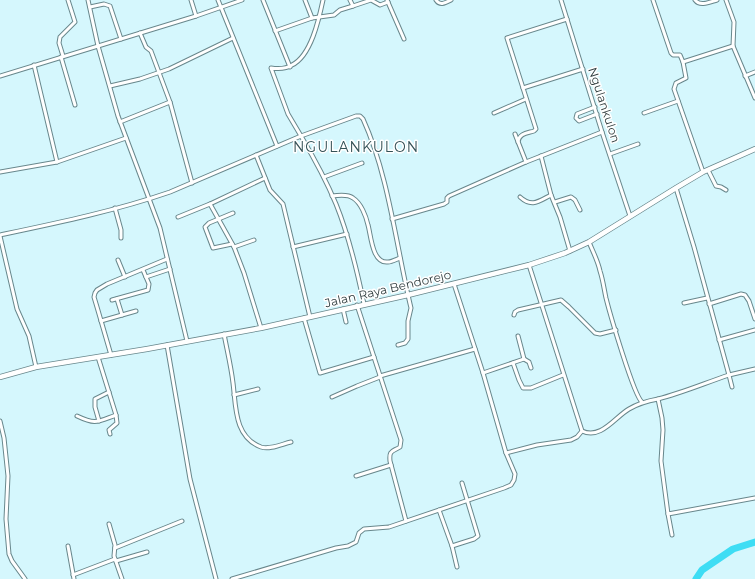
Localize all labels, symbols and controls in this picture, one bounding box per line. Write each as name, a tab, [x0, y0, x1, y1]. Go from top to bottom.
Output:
street label: Ngulankulon	[585, 65, 624, 144]
district label: NGULANKULON	[293, 138, 419, 156]
street label: Jalan Raya Bendorejo	[322, 267, 453, 311]

